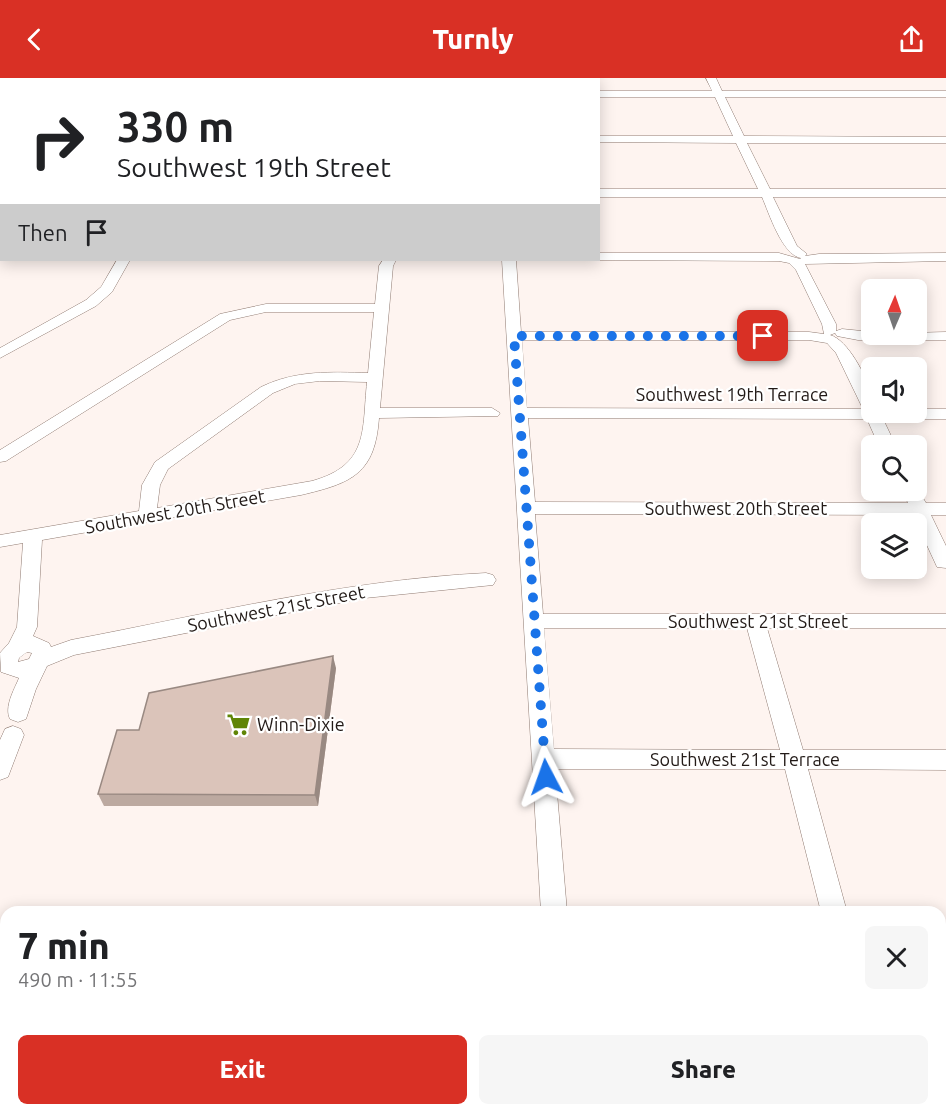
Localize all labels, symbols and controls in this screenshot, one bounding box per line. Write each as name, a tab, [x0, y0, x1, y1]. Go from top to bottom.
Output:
icon: back	[18, 23, 51, 56]
icon: share	[895, 23, 928, 56]
text: Turnly	[433, 24, 513, 54]
icon: right	[18, 102, 96, 180]
text: 330 m	[117, 103, 234, 150]
text: Southwest 19th Street	[117, 152, 391, 182]
icon: arrive	[80, 216, 113, 249]
text: Then	[18, 220, 68, 245]
north arrow	[861, 279, 927, 345]
map controls	[861, 279, 927, 579]
pin	[737, 310, 788, 361]
icon: arrive	[746, 319, 779, 352]
button: sound	[861, 357, 927, 423]
street label: Southwest 19th Terrace	[636, 384, 828, 404]
button: search	[861, 435, 927, 501]
street label: Southwest 20th Street	[83, 485, 267, 537]
street label: Southwest 20th Street	[645, 498, 827, 518]
button: layers	[861, 513, 927, 579]
street label: Southwest 21st Street	[186, 581, 366, 635]
street label: Southwest 21st Street	[668, 611, 848, 631]
supermarket icon: Winn-Dixie	[226, 711, 252, 737]
place label: Winn-Dixie	[257, 714, 345, 734]
position arrow	[514, 745, 578, 809]
street label: Southwest 21st Terrace	[650, 749, 840, 769]
text: 7 min	[18, 925, 110, 966]
button: close	[865, 926, 928, 989]
text: 490 m · 11:55	[18, 968, 138, 991]
button: Exit	[18, 1035, 467, 1104]
button: Share	[479, 1035, 928, 1104]

